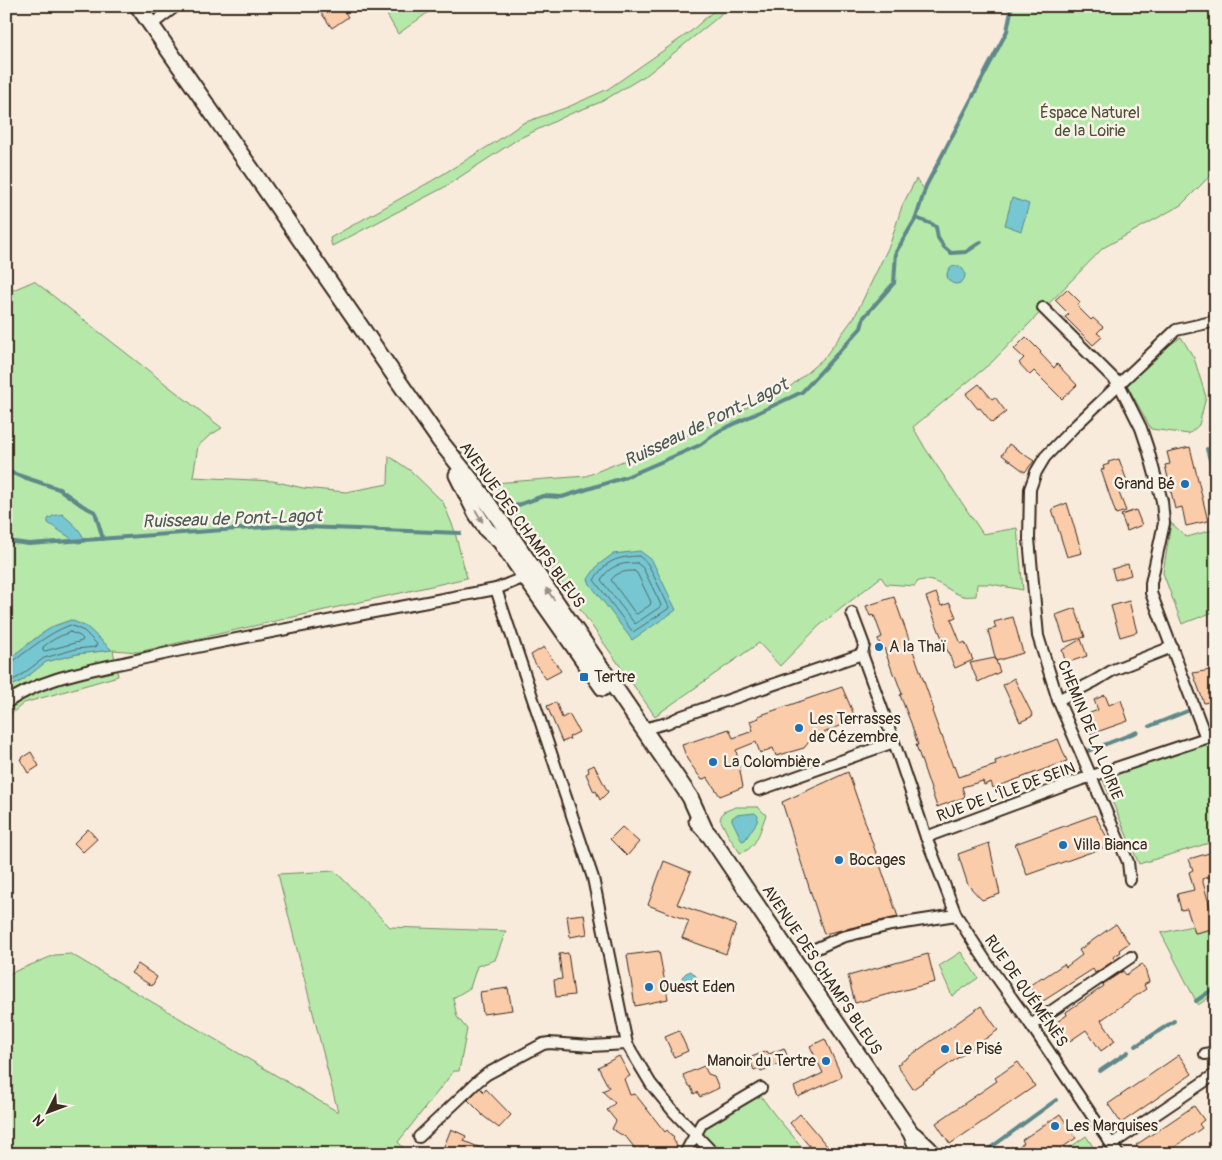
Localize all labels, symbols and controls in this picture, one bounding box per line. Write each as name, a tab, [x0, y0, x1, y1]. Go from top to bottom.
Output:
park label: Éspace Naturel de la Loirie	[1040, 103, 1140, 141]
water label: Ruisseau de Pont-Lagot	[620, 373, 793, 473]
street label: AVENUE DES CHAMPS BLEUS	[455, 438, 589, 612]
place label: Grand Bé	[1114, 474, 1175, 494]
marker: Grand Bé	[1179, 478, 1191, 490]
water label: Ruisseau de Pont-Lagot	[142, 504, 324, 534]
one-way arrow	[474, 509, 483, 522]
one-way arrow	[545, 587, 555, 601]
place label: A la Thaï	[889, 637, 947, 657]
marker: A la Thaï	[873, 641, 885, 653]
street label: CHEMIN DE LA LOIRIE	[1053, 657, 1127, 803]
place label: Tertre	[594, 667, 635, 687]
marker: Tertre	[578, 671, 590, 683]
place label: Les Terrasses de Cézembre	[809, 709, 901, 747]
marker: Les Terrasses de Cézembre	[793, 722, 805, 734]
place label: La Colombière	[723, 752, 820, 772]
marker: La Colombière	[707, 756, 719, 768]
street label: RUE DE L'ÎLE DE SEIN	[934, 758, 1078, 826]
place label: Villa Bianca	[1073, 835, 1147, 855]
marker: Villa Bianca	[1057, 839, 1069, 851]
place label: Bocages	[849, 850, 905, 870]
marker: Bocages	[833, 854, 845, 866]
street label: AVENUE DES CHAMPS BLEUS	[758, 881, 886, 1059]
street label: RUE DE QUÉMÉNÈS	[980, 930, 1073, 1051]
place label: Ouest Eden	[659, 977, 735, 997]
marker: Ouest Eden	[643, 981, 655, 993]
place label: Le Pisé	[955, 1039, 1003, 1059]
marker: Le Pisé	[939, 1043, 951, 1055]
place label: Manoir du Tertre	[707, 1051, 816, 1071]
marker: Manoir du Tertre	[820, 1055, 832, 1067]
north arrow	[22, 1088, 72, 1138]
text: N	[29, 1111, 48, 1130]
place label: Les Marquises	[1065, 1116, 1158, 1136]
marker: Les Marquises	[1049, 1120, 1061, 1132]

